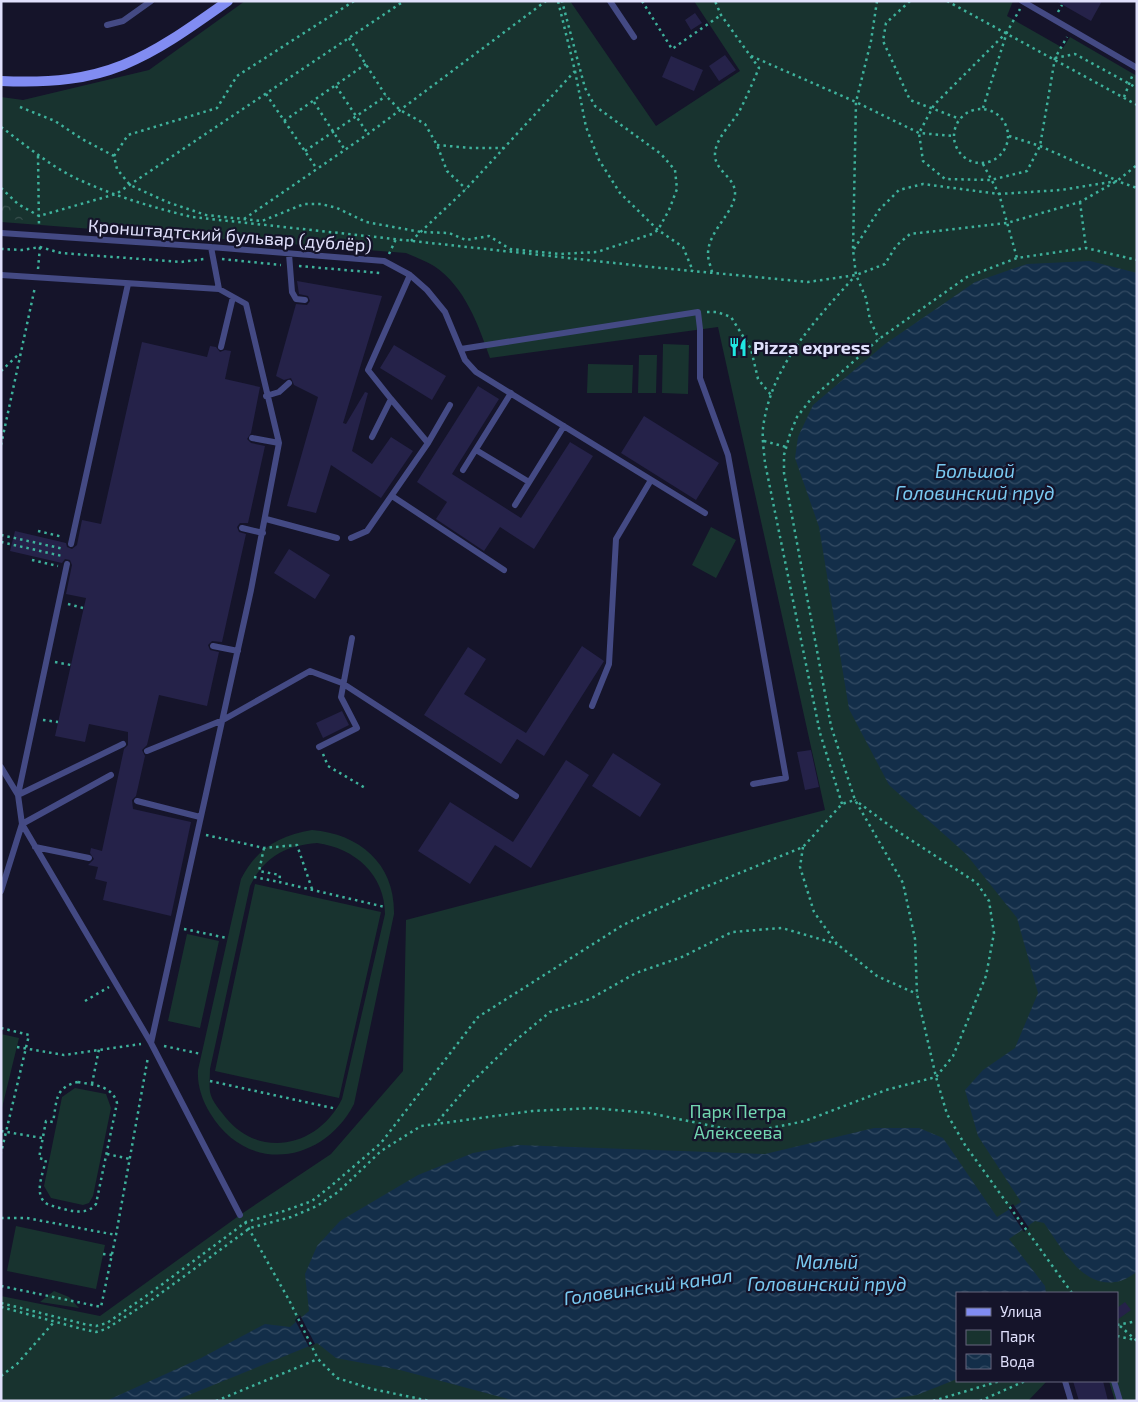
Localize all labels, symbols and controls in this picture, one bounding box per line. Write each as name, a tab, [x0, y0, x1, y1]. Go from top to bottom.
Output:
street label: Кронштадтский бульвар (дублёр)	[87, 214, 373, 256]
restaurant icon: Pizza express	[727, 336, 749, 358]
place label: Pizza express	[753, 336, 870, 358]
water label: Большой Головинский пруд	[895, 459, 1055, 504]
park label: Парк Петра Алексеева	[690, 1100, 786, 1143]
water label: Малый Головинский пруд	[747, 1250, 907, 1295]
water label: Головинский канал	[562, 1263, 734, 1309]
legend	[956, 1292, 1118, 1382]
text: Улица	[1000, 1302, 1042, 1320]
text: Парк	[1000, 1327, 1035, 1345]
text: Вода	[1000, 1352, 1035, 1370]

